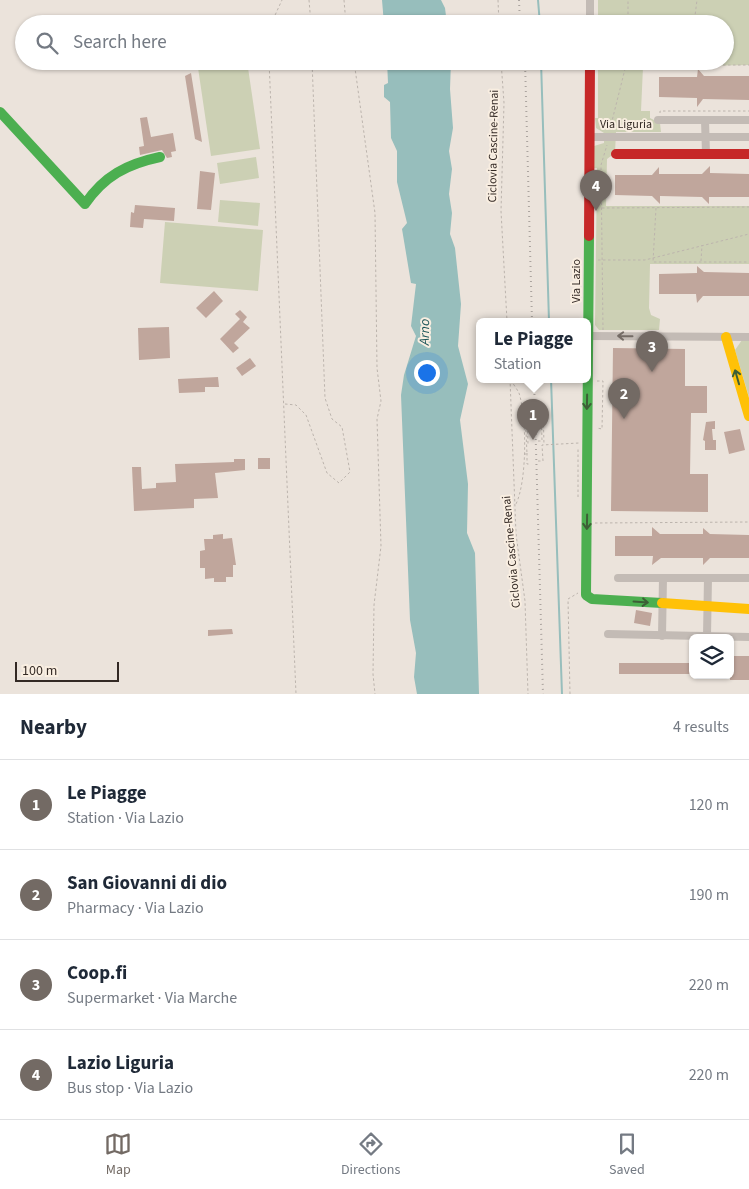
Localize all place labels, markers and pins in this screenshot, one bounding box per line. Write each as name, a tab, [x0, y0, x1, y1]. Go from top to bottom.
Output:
pin: 4	[580, 170, 612, 211]
pin: 3	[636, 331, 668, 372]
pin: 2	[608, 378, 640, 419]
pin: 1	[517, 399, 549, 440]

